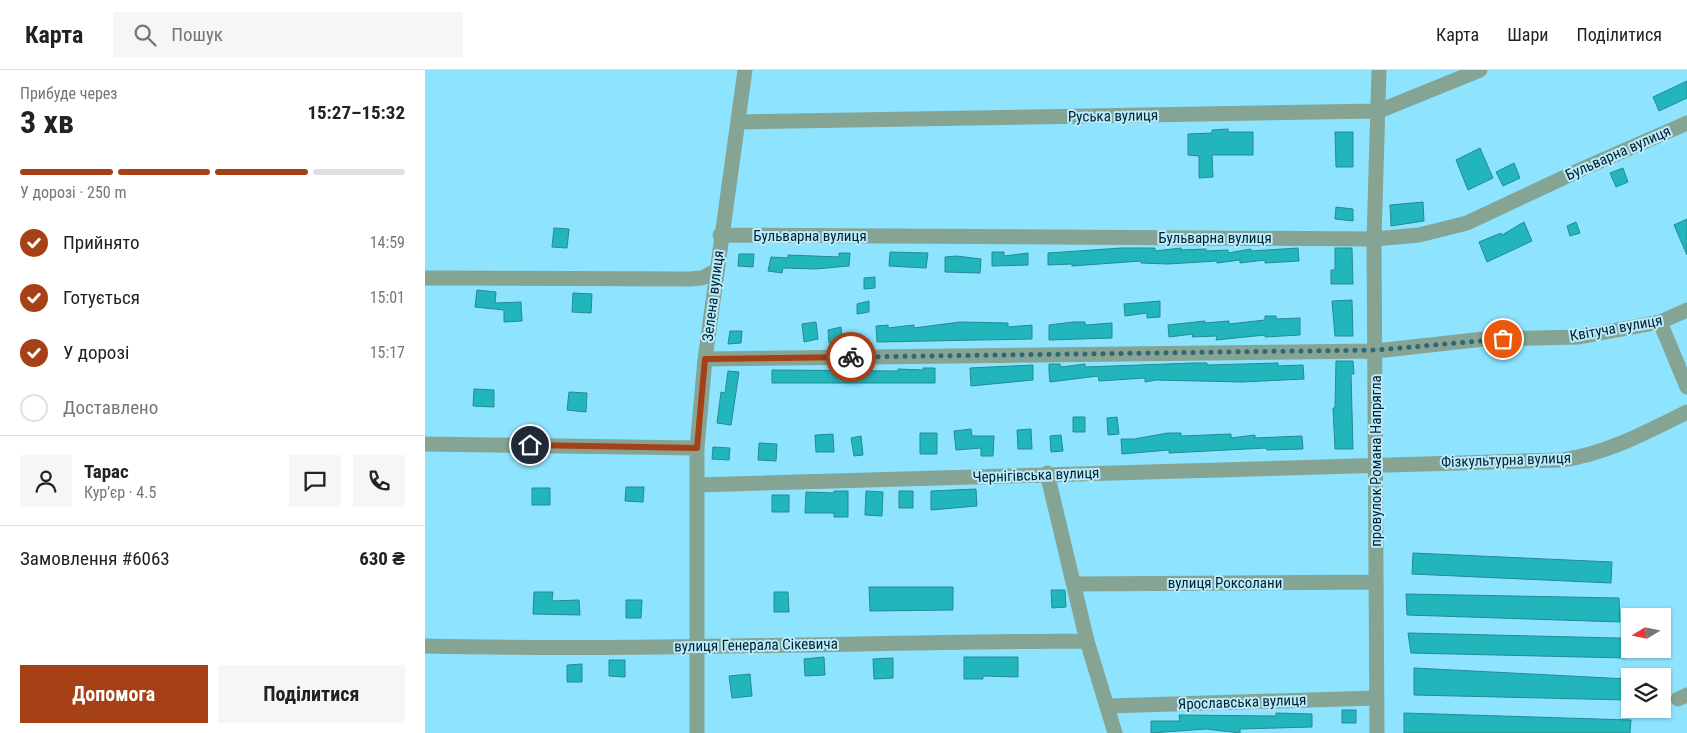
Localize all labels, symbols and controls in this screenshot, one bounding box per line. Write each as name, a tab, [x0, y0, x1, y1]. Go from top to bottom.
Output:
search box	[113, 12, 463, 57]
text: Карта	[25, 21, 83, 49]
icon: search	[131, 21, 159, 49]
text: Пошук	[171, 23, 223, 46]
text: Карта	[1436, 24, 1479, 45]
text: Шари	[1507, 24, 1548, 45]
text: Поділитися	[1576, 24, 1662, 45]
text: Прибуде через	[20, 84, 117, 103]
text: 15:27–15:32	[307, 101, 405, 124]
text: 3 хв	[20, 103, 74, 141]
street label: Руська вулиця	[1068, 106, 1158, 126]
street label: Бульварна вулиця	[1563, 122, 1673, 184]
text: У дорозі · 250 m	[20, 183, 126, 202]
street label: Бульварна вулиця	[753, 227, 867, 245]
icon: check	[20, 229, 48, 257]
street label: Бульварна вулиця	[1158, 229, 1272, 247]
text: Прийнято	[63, 231, 140, 254]
text: 14:59	[370, 233, 405, 252]
street label: Зелена вулиця	[698, 249, 728, 343]
icon: check	[20, 284, 48, 312]
text: Готується	[63, 286, 140, 309]
text: 15:01	[370, 288, 405, 307]
street label: Квітуча вулиця	[1568, 311, 1664, 345]
pin	[1482, 318, 1524, 360]
icon: bag	[1489, 325, 1517, 353]
courier	[826, 332, 876, 382]
icon: check	[20, 339, 48, 367]
text: У дорозі	[63, 341, 129, 364]
text: 15:17	[370, 343, 405, 362]
icon: bike	[837, 343, 865, 371]
street label: провулок Романа Напрягла	[1367, 375, 1385, 547]
text: Доставлено	[63, 396, 158, 419]
pin	[509, 424, 551, 466]
icon: home	[516, 431, 544, 459]
street label: Фізкультурна вулиця	[1441, 449, 1571, 471]
button: person	[20, 455, 72, 507]
button: chat	[289, 455, 341, 507]
button: phone	[353, 455, 405, 507]
text: Тарас	[84, 460, 129, 483]
street label: Чернігівська вулиця	[972, 464, 1100, 486]
text: Кур’єр · 4.5	[84, 483, 156, 502]
text: Замовлення #6063	[20, 547, 170, 570]
text: 630 ₴	[359, 547, 405, 570]
street label: вулиця Роксолани	[1168, 574, 1282, 592]
north arrow	[1621, 608, 1671, 658]
map controls	[1621, 608, 1671, 718]
street label: вулиця Генерала Сікевича	[674, 635, 838, 655]
button: Допомога	[20, 665, 208, 723]
button: Поділитися	[218, 665, 405, 723]
button: layers	[1621, 668, 1671, 718]
street label: Ярославська вулиця	[1177, 691, 1307, 713]

